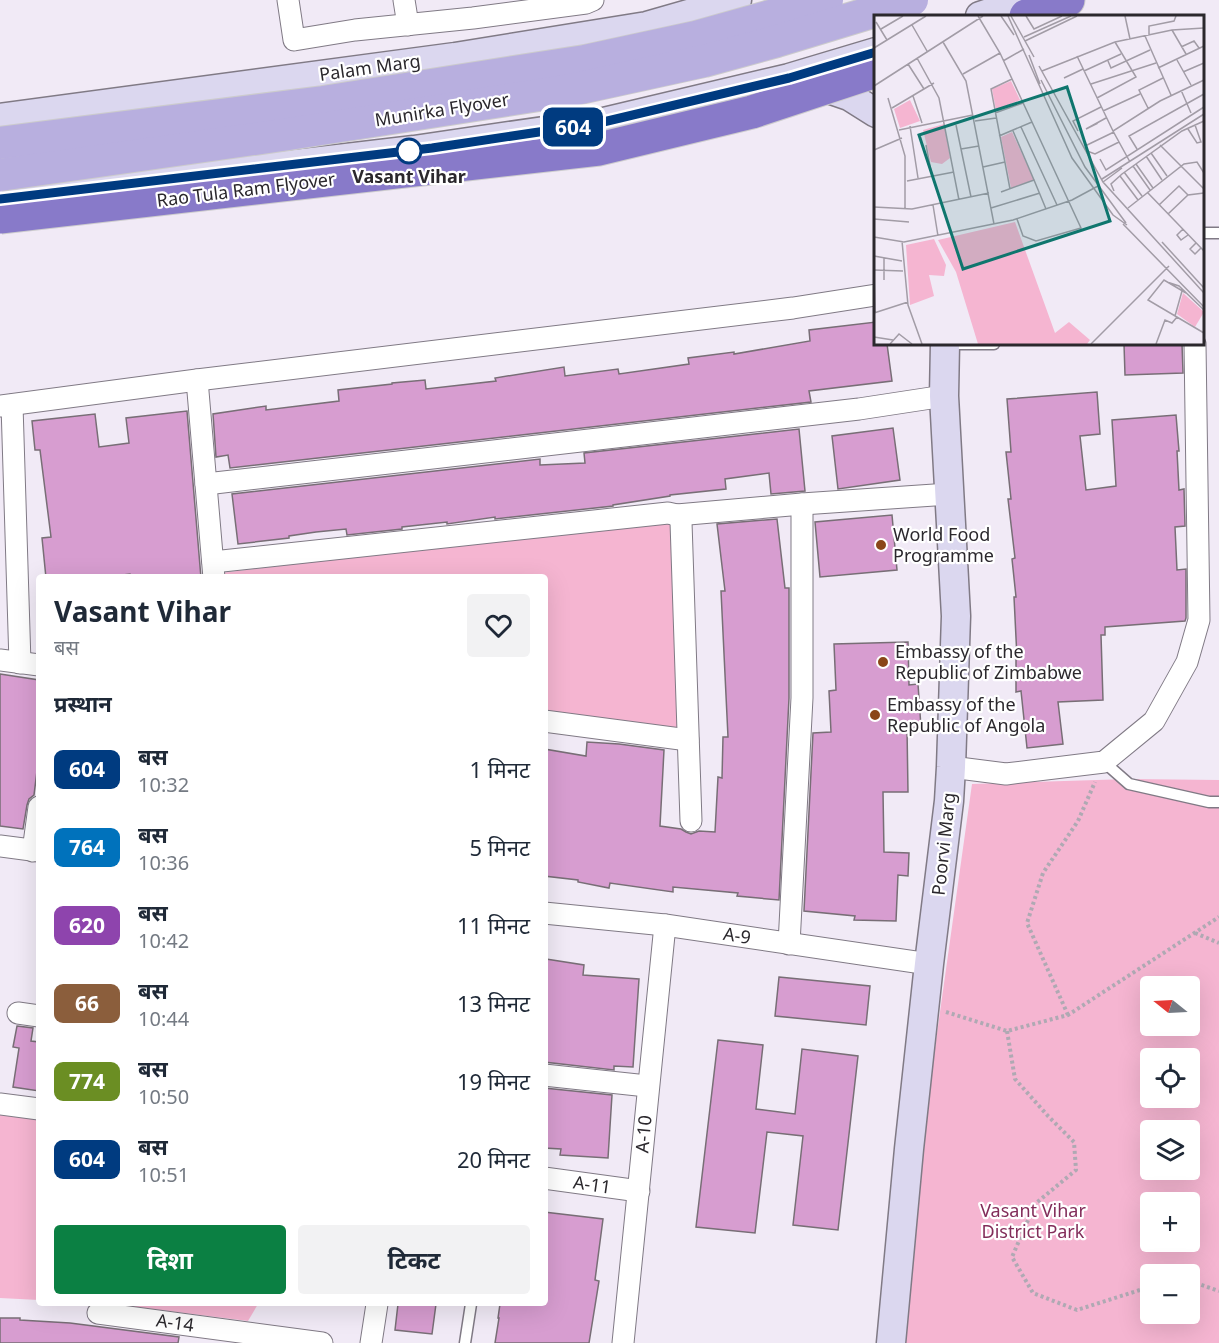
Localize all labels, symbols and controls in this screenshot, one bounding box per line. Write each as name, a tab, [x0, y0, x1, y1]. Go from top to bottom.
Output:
inset map	[874, 15, 1204, 345]
street label: Palam Marg	[318, 48, 422, 86]
street label: Munirka Flyover	[373, 86, 511, 131]
line badge: 604	[538, 108, 608, 146]
text: 604	[555, 113, 591, 141]
marker: Vasant Vihar	[396, 138, 422, 164]
place label: Vasant Vihar	[352, 164, 466, 188]
street label: Rao Tula Ram Flyover	[155, 166, 337, 212]
place label: World Food Programme	[893, 522, 994, 567]
marker: World Food Programme	[874, 538, 888, 552]
text: Vasant Vihar	[54, 592, 231, 630]
button: heart	[467, 594, 530, 657]
text: बस	[54, 634, 79, 661]
place label: Embassy of the Republic of Zimbabwe	[895, 639, 1082, 684]
marker: Embassy of the Republic of Zimbabwe	[876, 655, 890, 669]
text: प्रस्थान	[54, 688, 112, 718]
place label: Embassy of the Republic of Angola	[887, 692, 1045, 737]
marker: Embassy of the Republic of Angola	[868, 708, 882, 722]
text: बस	[138, 741, 168, 771]
text: 1 मिनट	[470, 754, 530, 784]
text: 604	[69, 755, 105, 783]
text: 10:32	[138, 771, 189, 798]
street label: Poorvi Marg	[926, 791, 960, 897]
text: बस	[138, 819, 168, 849]
text: 5 मिनट	[470, 832, 530, 862]
text: 764	[69, 833, 105, 861]
text: 10:36	[138, 849, 189, 876]
text: बस	[138, 897, 168, 927]
text: 11 मिनट	[457, 910, 530, 940]
text: 620	[69, 911, 105, 939]
street label: A-9	[722, 921, 753, 949]
text: 10:42	[138, 927, 189, 954]
text: बस	[138, 975, 168, 1005]
north arrow	[1140, 976, 1200, 1036]
map controls	[1140, 976, 1200, 1324]
text: 13 मिनट	[457, 988, 530, 1018]
text: 66	[75, 989, 99, 1017]
text: 10:44	[138, 1005, 189, 1032]
button: locate	[1140, 1048, 1200, 1108]
text: बस	[138, 1053, 168, 1083]
text: 19 मिनट	[457, 1066, 530, 1096]
text: 774	[69, 1067, 105, 1095]
text: 10:50	[138, 1083, 189, 1110]
street label: A-10	[629, 1114, 657, 1154]
button: layers	[1140, 1120, 1200, 1180]
text: बस	[138, 1131, 168, 1161]
text: 20 मिनट	[457, 1144, 530, 1174]
text: 604	[69, 1145, 105, 1173]
text: 10:51	[138, 1161, 189, 1188]
street label: A-11	[572, 1169, 613, 1199]
button: +	[1140, 1192, 1200, 1252]
park label: Vasant Vihar District Park	[980, 1198, 1086, 1243]
button: दिशा	[54, 1225, 286, 1294]
button: टिकट	[298, 1225, 530, 1294]
button: −	[1140, 1264, 1200, 1324]
street label: A-14	[155, 1307, 196, 1337]

